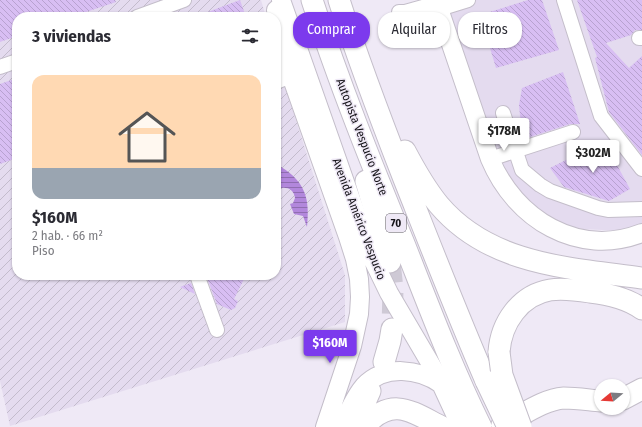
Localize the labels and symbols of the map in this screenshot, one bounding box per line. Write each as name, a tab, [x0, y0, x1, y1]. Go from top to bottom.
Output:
street label: Autopista Vespucio Norte	[333, 77, 391, 197]
pin: $178M	[476, 118, 532, 152]
pin: $302M	[565, 140, 621, 174]
street label: Avenida Américo Vespucio	[329, 156, 389, 282]
road number: 70	[386, 214, 406, 232]
pin: $160M	[302, 330, 358, 364]
north arrow	[594, 379, 630, 415]

